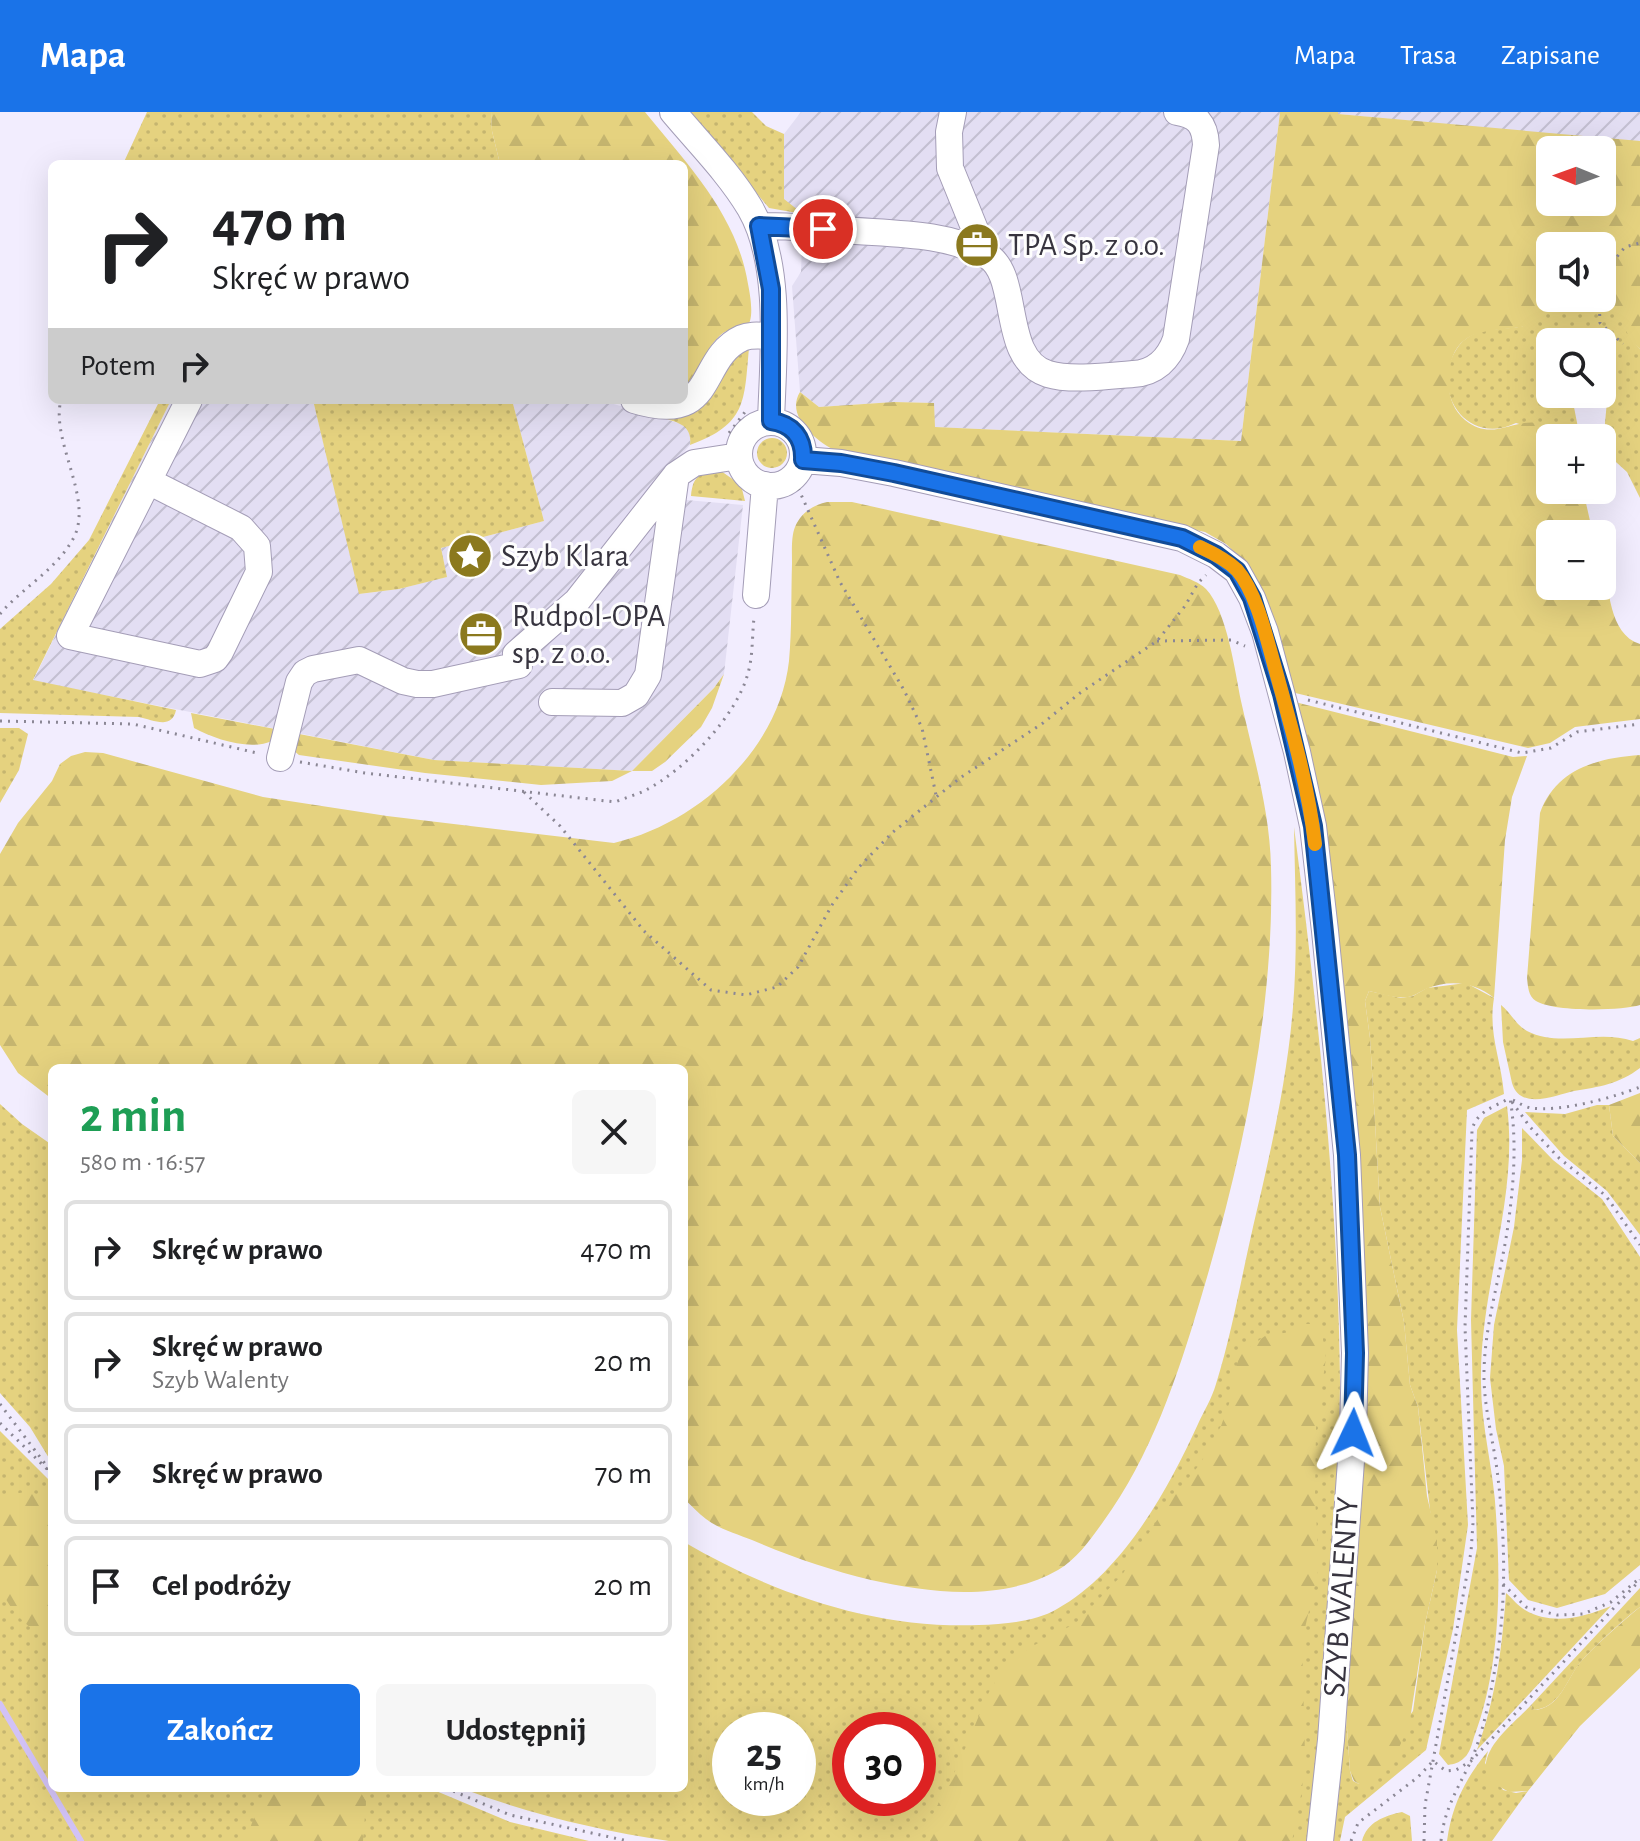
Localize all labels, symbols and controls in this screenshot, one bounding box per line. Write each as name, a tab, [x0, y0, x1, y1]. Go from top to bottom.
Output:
text: Mapa	[40, 37, 126, 75]
text: Mapa	[1294, 42, 1356, 70]
text: Trasa	[1400, 42, 1457, 70]
text: Zapisane	[1501, 42, 1600, 70]
north arrow	[1536, 136, 1616, 216]
map controls	[1536, 136, 1616, 600]
icon: right	[80, 192, 184, 296]
text: 470 m	[212, 195, 347, 251]
pin	[789, 195, 857, 263]
icon: arrive	[801, 207, 845, 251]
office icon: TPA Sp. z o.o.	[953, 221, 1001, 269]
place label: TPA Sp. z o.o.	[1008, 229, 1165, 261]
button: sound	[1536, 232, 1616, 312]
text: Skręć w prawo	[212, 260, 410, 296]
button: search	[1536, 328, 1616, 408]
icon: right	[172, 344, 216, 388]
text: Potem	[80, 351, 156, 381]
button: +	[1536, 424, 1616, 504]
button: −	[1536, 520, 1616, 600]
place icon: Szyb Klara	[446, 532, 494, 580]
place label: Szyb Klara	[501, 540, 629, 572]
place label: Rudpol-OPA sp. z o.o.	[512, 600, 666, 669]
office icon: Rudpol-OPA sp. z o.o.	[457, 610, 505, 658]
button: close	[572, 1090, 656, 1174]
text: 2 min	[80, 1093, 187, 1141]
text: 580 m · 16:57	[80, 1149, 205, 1175]
icon: right	[84, 1228, 128, 1272]
text: Skręć w prawo	[152, 1235, 323, 1265]
text: 470 m	[580, 1235, 652, 1265]
text: Skręć w prawo	[152, 1332, 323, 1362]
icon: right	[84, 1340, 128, 1384]
text: 20 m	[594, 1347, 652, 1377]
text: Szyb Walenty	[152, 1367, 289, 1393]
position arrow	[1311, 1391, 1395, 1475]
icon: right	[84, 1452, 128, 1496]
text: Skręć w prawo	[152, 1459, 323, 1489]
text: 70 m	[595, 1459, 652, 1489]
street label: SZYB WALENTY	[1318, 1496, 1364, 1698]
icon: arrive	[84, 1564, 128, 1608]
text: Cel podróży	[152, 1571, 291, 1601]
text: 20 m	[594, 1571, 652, 1601]
button: Zakończ	[80, 1684, 360, 1776]
button: Udostępnij	[376, 1684, 656, 1776]
speed limit sign: 30	[832, 1712, 936, 1816]
text: 25	[746, 1734, 782, 1774]
text: km/h	[743, 1774, 785, 1794]

